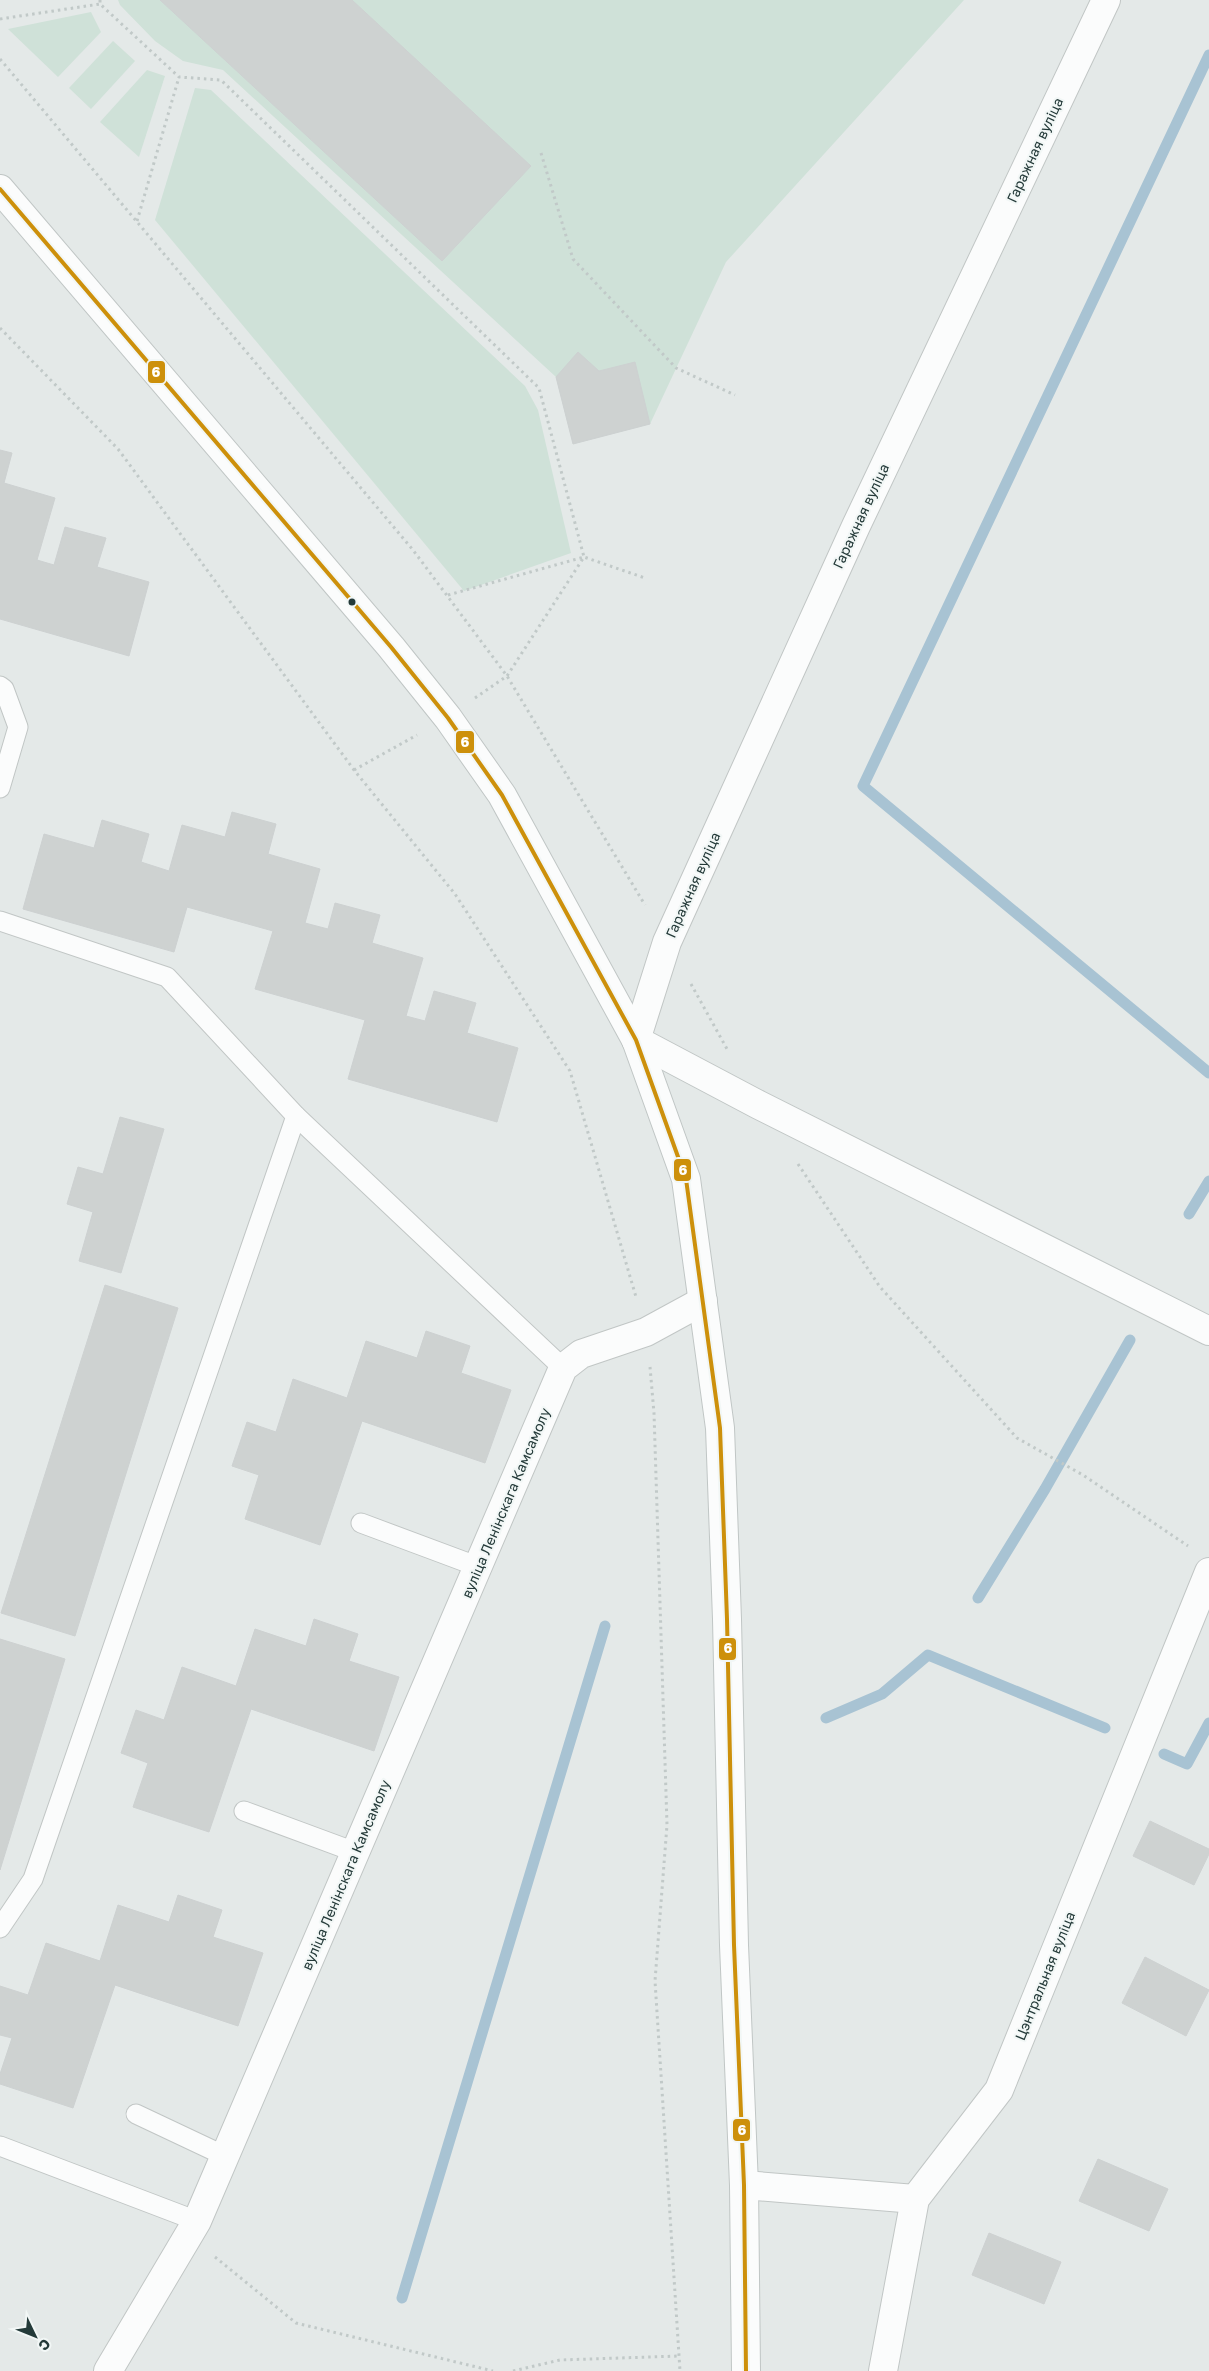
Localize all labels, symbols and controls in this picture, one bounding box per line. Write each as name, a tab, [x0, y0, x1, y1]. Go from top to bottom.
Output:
street label: Гаражная вуліца	[1003, 95, 1066, 205]
line badge: 6	[147, 360, 166, 384]
text: 6	[152, 363, 161, 380]
street label: Гаражная вуліца	[829, 461, 892, 571]
unlabelled marker	[347, 597, 357, 607]
line badge: 6	[455, 730, 475, 754]
text: 6	[461, 733, 470, 750]
street label: Гаражная вуліца	[662, 829, 723, 940]
line badge: 6	[673, 1158, 692, 1182]
text: 6	[679, 1161, 688, 1178]
street label: вуліца Ленінскага Камсамолу	[458, 1405, 553, 1600]
line badge: 6	[718, 1637, 737, 1661]
text: 6	[724, 1639, 733, 1656]
street label: вуліца Ленінскага Камсамолу	[298, 1777, 393, 1972]
street label: Цэнтральная вуліца	[1011, 1909, 1078, 2043]
line badge: 6	[732, 2118, 751, 2142]
text: 6	[738, 2121, 747, 2138]
north arrow	[10, 2311, 60, 2361]
text: С	[35, 2336, 54, 2355]

